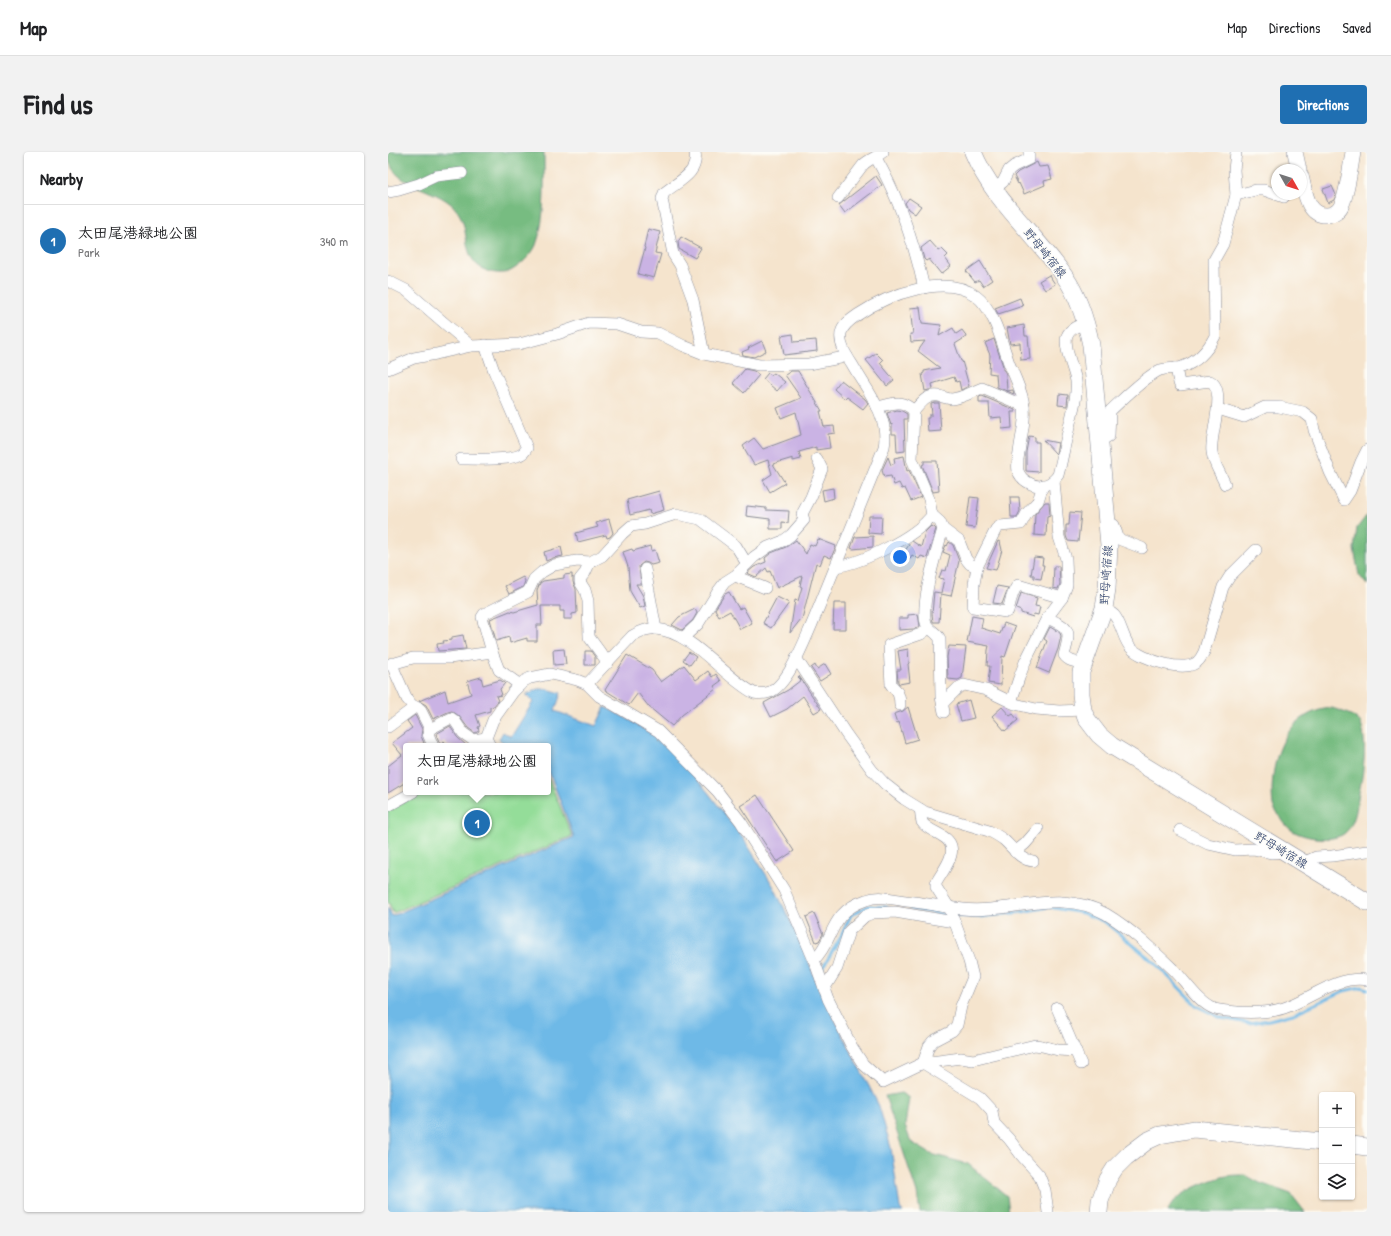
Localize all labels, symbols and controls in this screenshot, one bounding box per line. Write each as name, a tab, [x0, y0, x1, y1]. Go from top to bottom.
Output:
text: Map	[20, 15, 47, 41]
text: Map	[1227, 18, 1247, 37]
text: Directions	[1269, 18, 1320, 37]
text: Saved	[1342, 18, 1371, 37]
text: Find us	[24, 85, 93, 123]
button: Directions	[1280, 85, 1367, 124]
north arrow	[1271, 164, 1307, 200]
text: Nearby	[40, 167, 83, 190]
text: 太田尾港緑地公園	[78, 222, 198, 243]
street label: 野母崎宿線	[1020, 224, 1071, 281]
text: 1	[51, 232, 55, 250]
text: 340 m	[320, 232, 348, 250]
text: Park	[78, 243, 100, 261]
street label: 野母崎宿線	[1095, 544, 1116, 605]
your location	[890, 547, 910, 567]
popup	[403, 743, 551, 795]
text: 太田尾港緑地公園	[417, 750, 537, 771]
text: Park	[417, 771, 439, 789]
pin: 1	[464, 808, 490, 838]
street label: 野母崎宿線	[1251, 827, 1311, 872]
map controls	[1319, 1092, 1355, 1200]
button: +	[1319, 1092, 1355, 1128]
button: −	[1319, 1128, 1355, 1164]
button: layers	[1319, 1164, 1355, 1200]

